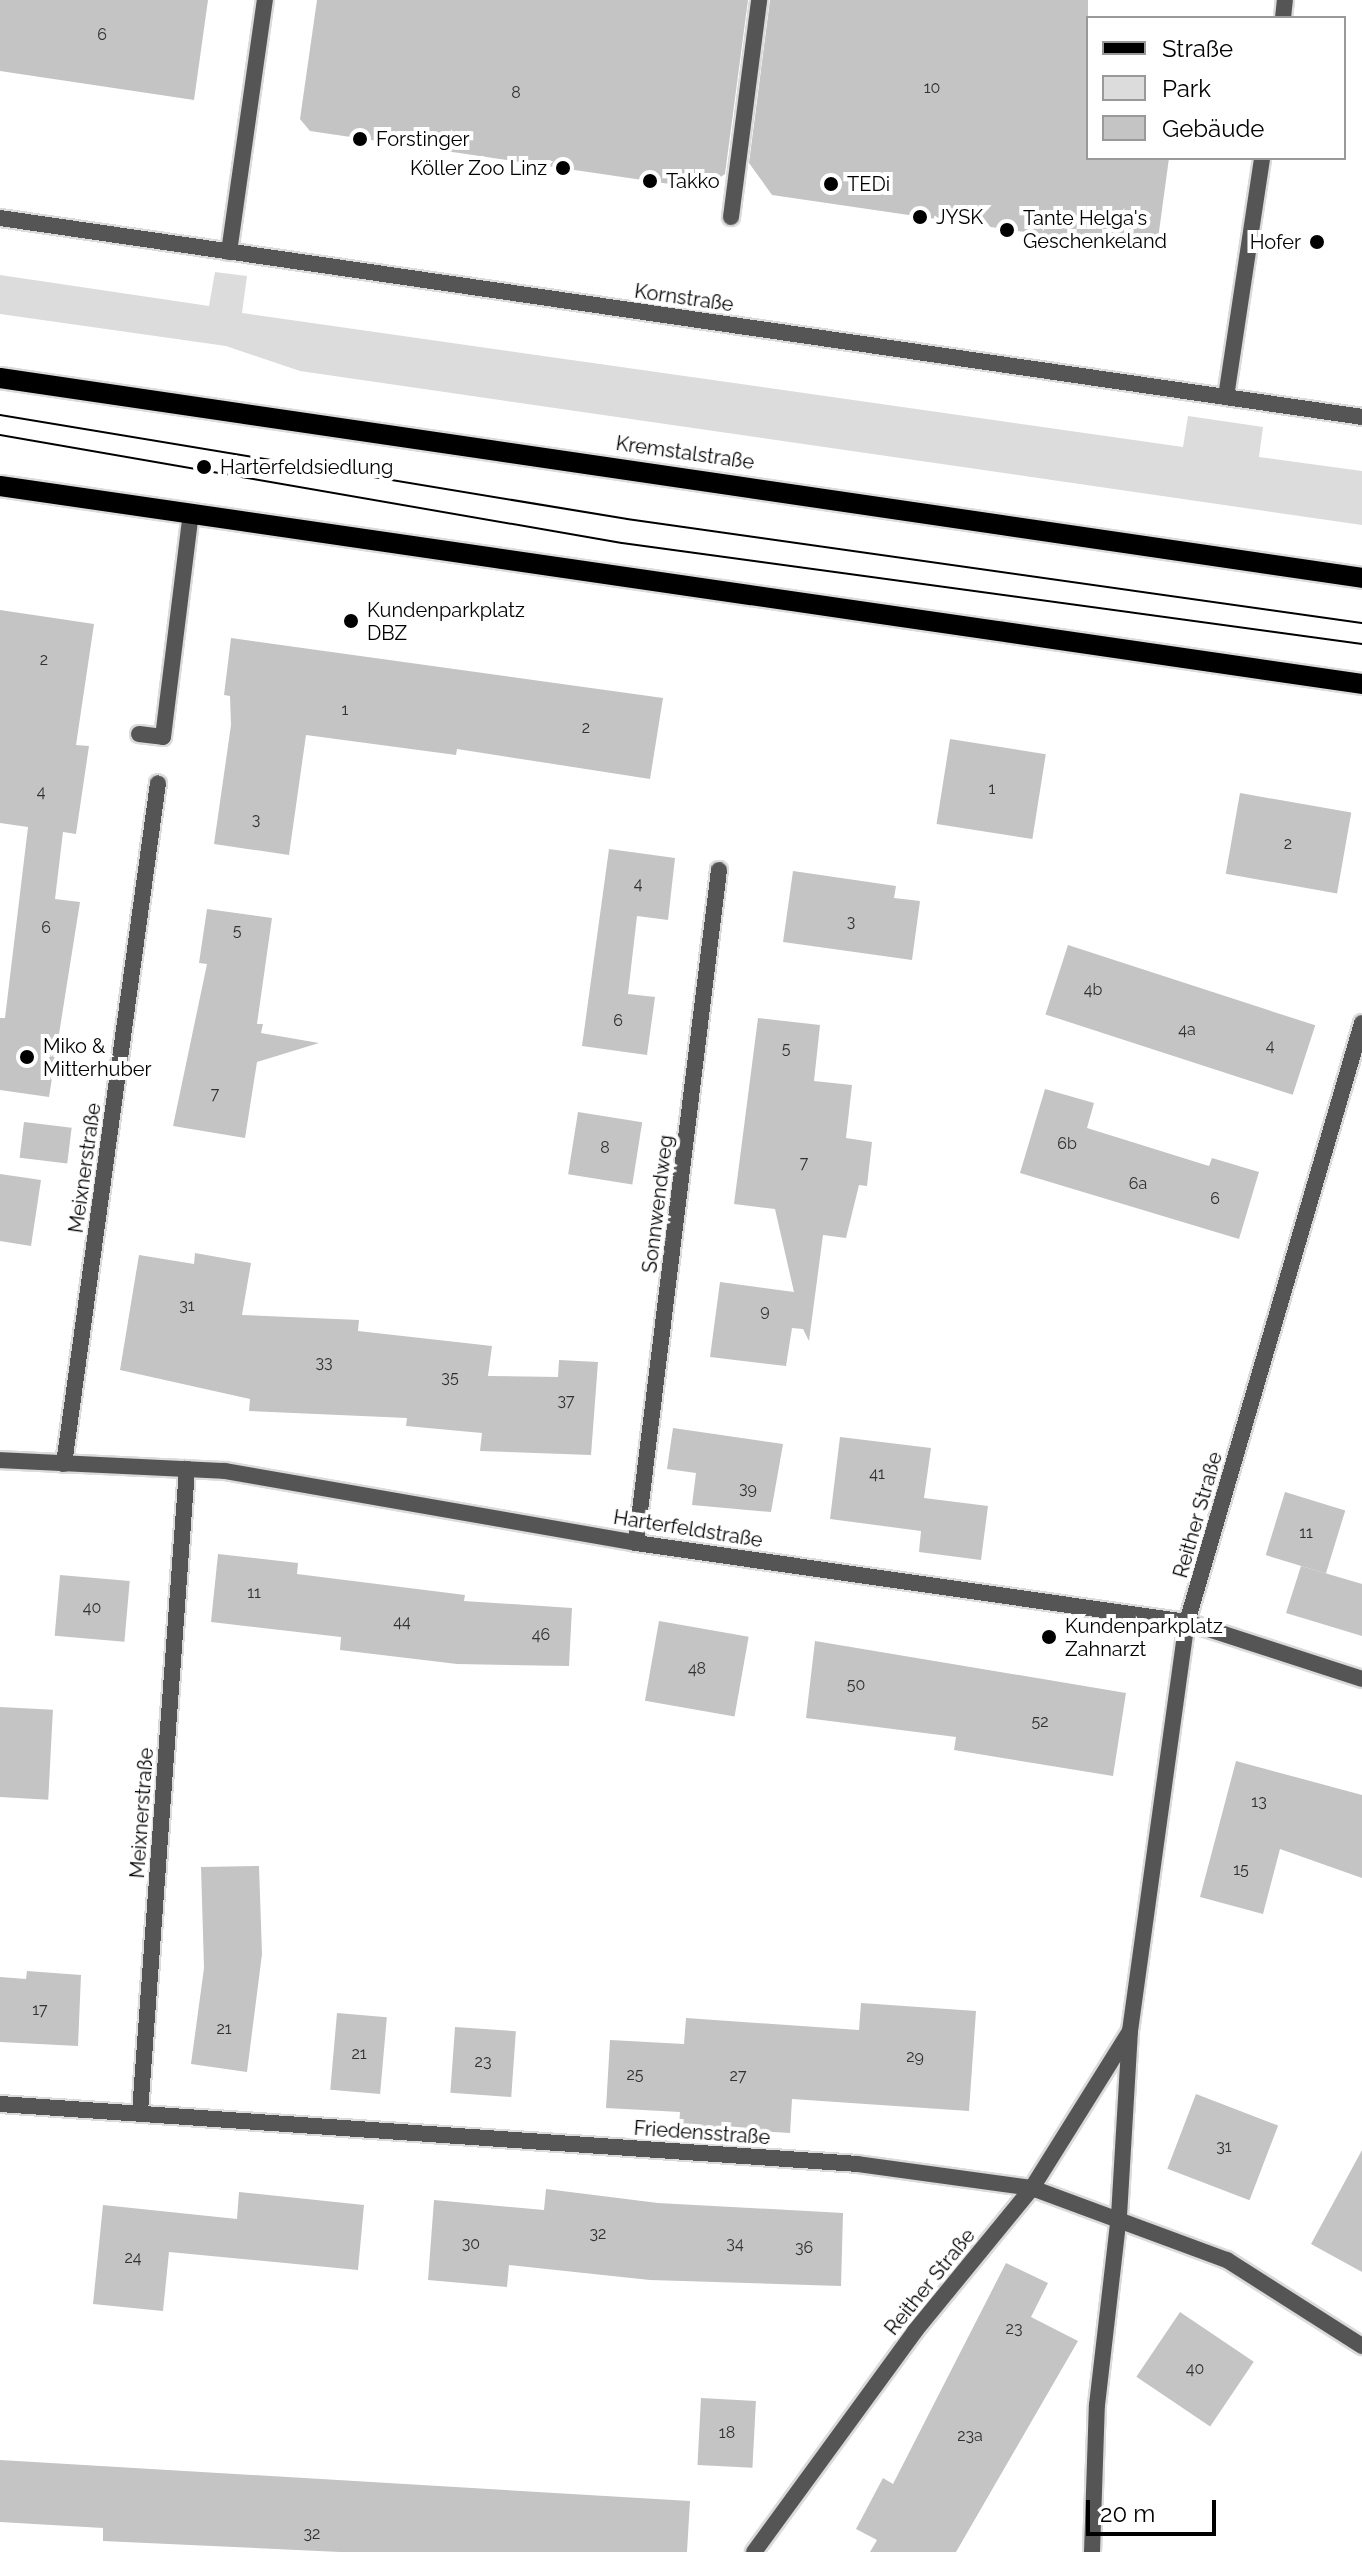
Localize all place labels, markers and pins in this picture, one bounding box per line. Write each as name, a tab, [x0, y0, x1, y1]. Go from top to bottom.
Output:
place label: Forstinger	[376, 127, 470, 151]
marker: Forstinger	[351, 130, 369, 148]
place label: Köller Zoo Linz	[409, 156, 547, 180]
marker: Köller Zoo Linz	[554, 159, 572, 177]
place label: Takko	[666, 169, 720, 193]
marker: Takko	[641, 172, 659, 190]
place label: TEDi	[847, 172, 890, 196]
marker: TEDi	[822, 175, 840, 193]
place label: JYSK	[936, 205, 983, 229]
place label: Tante Helga's Geschenkeland	[1023, 206, 1167, 253]
marker: JYSK	[911, 208, 929, 226]
marker: Tante Helga's Geschenkeland	[998, 221, 1016, 239]
place label: Hofer	[1250, 230, 1301, 254]
marker: Hofer	[1308, 233, 1326, 251]
place label: Harterfeldsiedlung	[220, 455, 393, 479]
marker: Harterfeldsiedlung	[195, 458, 213, 476]
place label: Kundenparkplatz DBZ	[367, 598, 525, 645]
marker: Kundenparkplatz DBZ	[342, 612, 360, 630]
place label: Miko & Mitterhuber	[43, 1034, 152, 1081]
marker: Miko & Mitterhuber	[18, 1048, 36, 1066]
place label: Kundenparkplatz Zahnarzt	[1065, 1614, 1223, 1661]
marker: Kundenparkplatz Zahnarzt	[1040, 1628, 1058, 1646]

